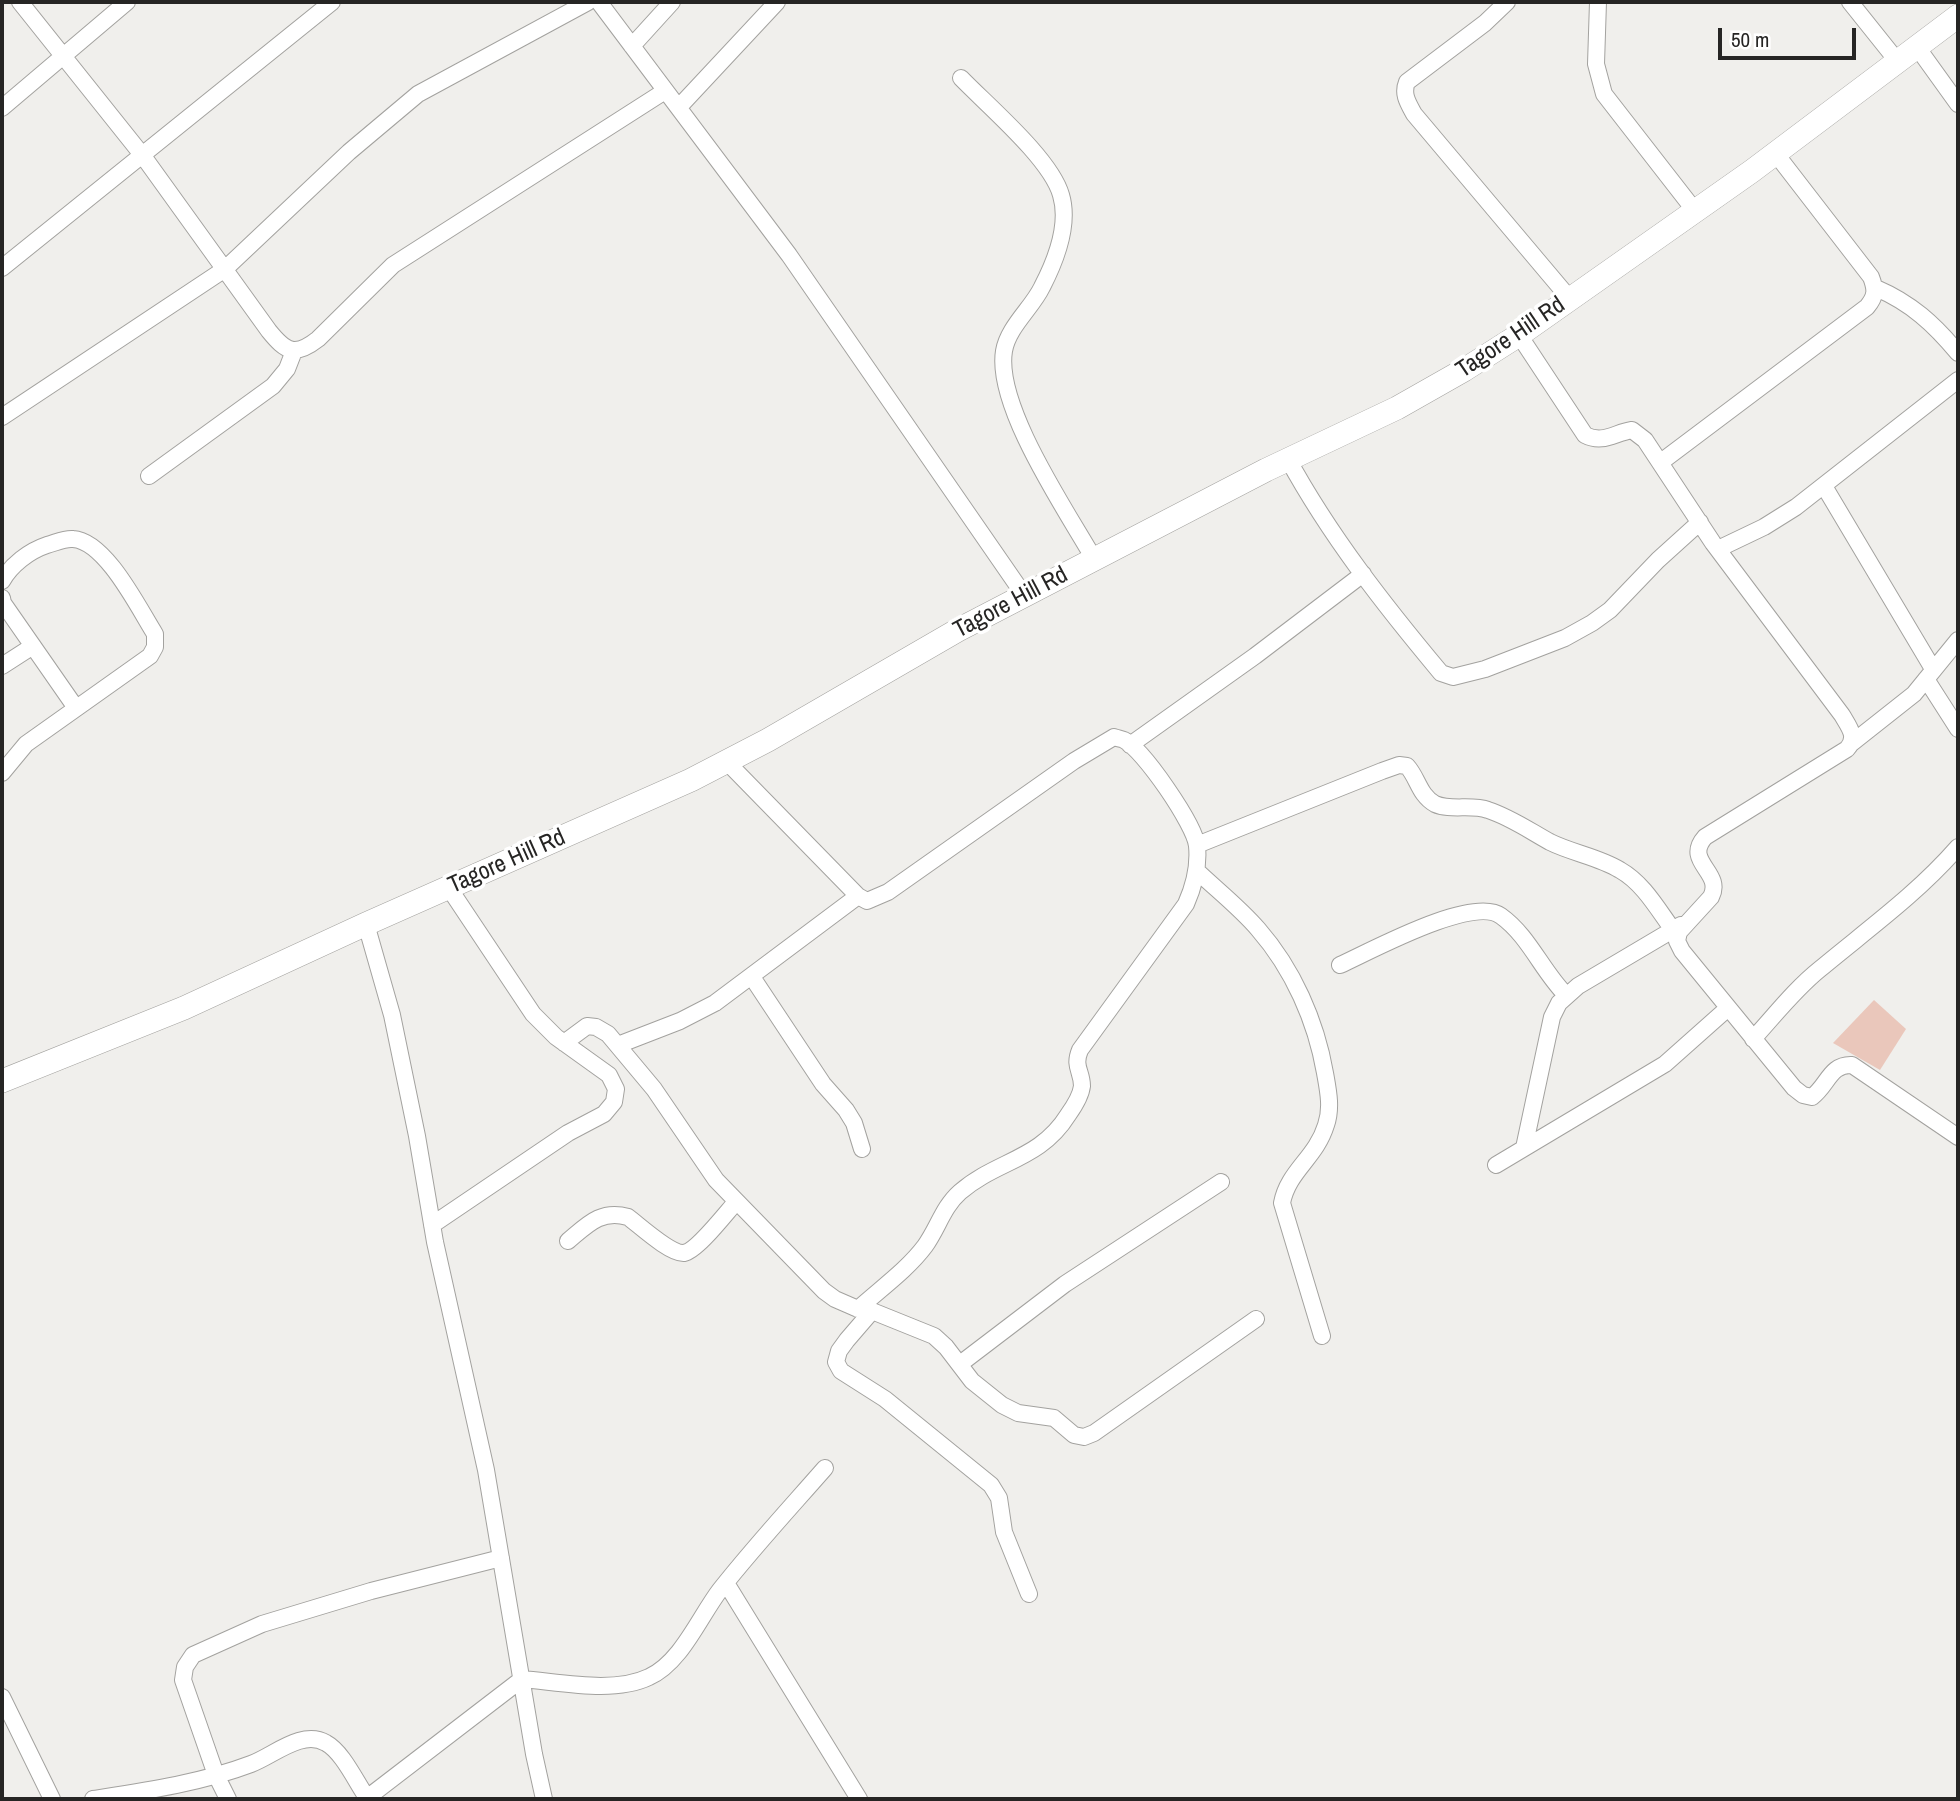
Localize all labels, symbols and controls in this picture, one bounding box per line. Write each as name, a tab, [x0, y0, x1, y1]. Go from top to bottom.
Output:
scale bar	[1722, 14, 1860, 58]
text: 50 m	[1731, 25, 1769, 54]
street label: Tagore Hill Rd	[1451, 291, 1571, 385]
street label: Tagore Hill Rd	[949, 561, 1073, 645]
street label: Tagore Hill Rd	[444, 823, 570, 901]

